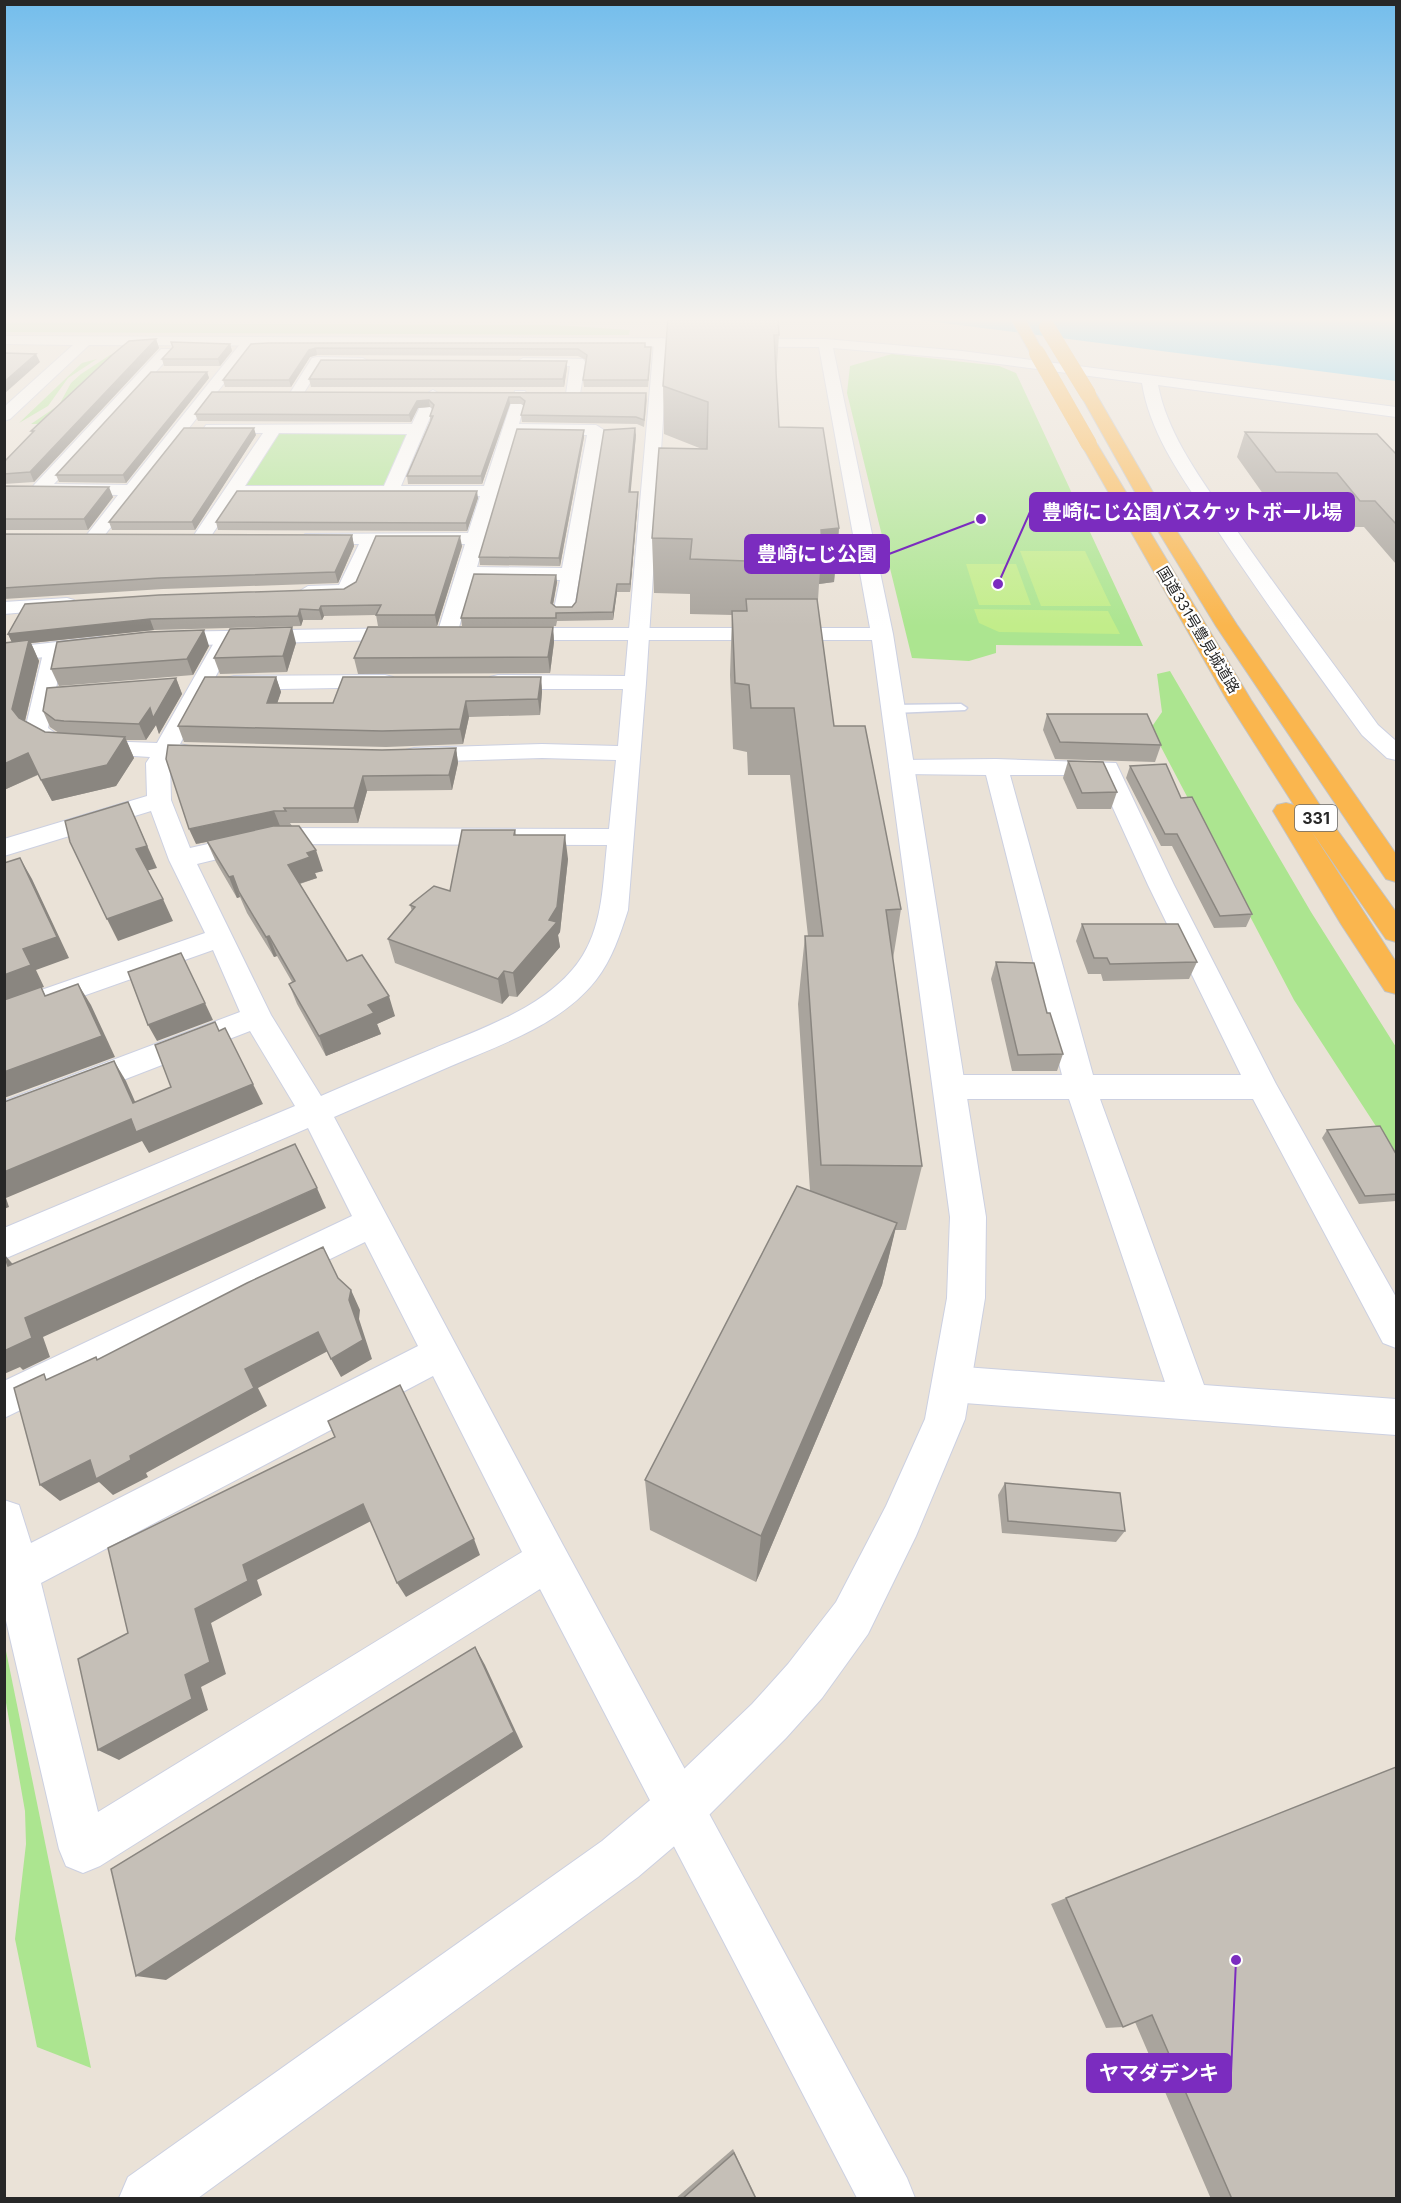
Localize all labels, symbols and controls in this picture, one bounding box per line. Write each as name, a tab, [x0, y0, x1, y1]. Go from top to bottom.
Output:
callout: 豊崎にじ公園バスケットボール場	[1030, 493, 1354, 531]
text: 豊崎にじ公園バスケットボール場	[1042, 500, 1342, 524]
callout: 豊崎にじ公園	[745, 535, 889, 573]
text: 豊崎にじ公園	[757, 542, 877, 566]
street label: 国道331号豊見城道路	[1153, 563, 1244, 697]
road number: 331	[1295, 805, 1337, 831]
callout: ヤマダデンキ	[1087, 2054, 1231, 2092]
text: ヤマダデンキ	[1099, 2061, 1219, 2085]

